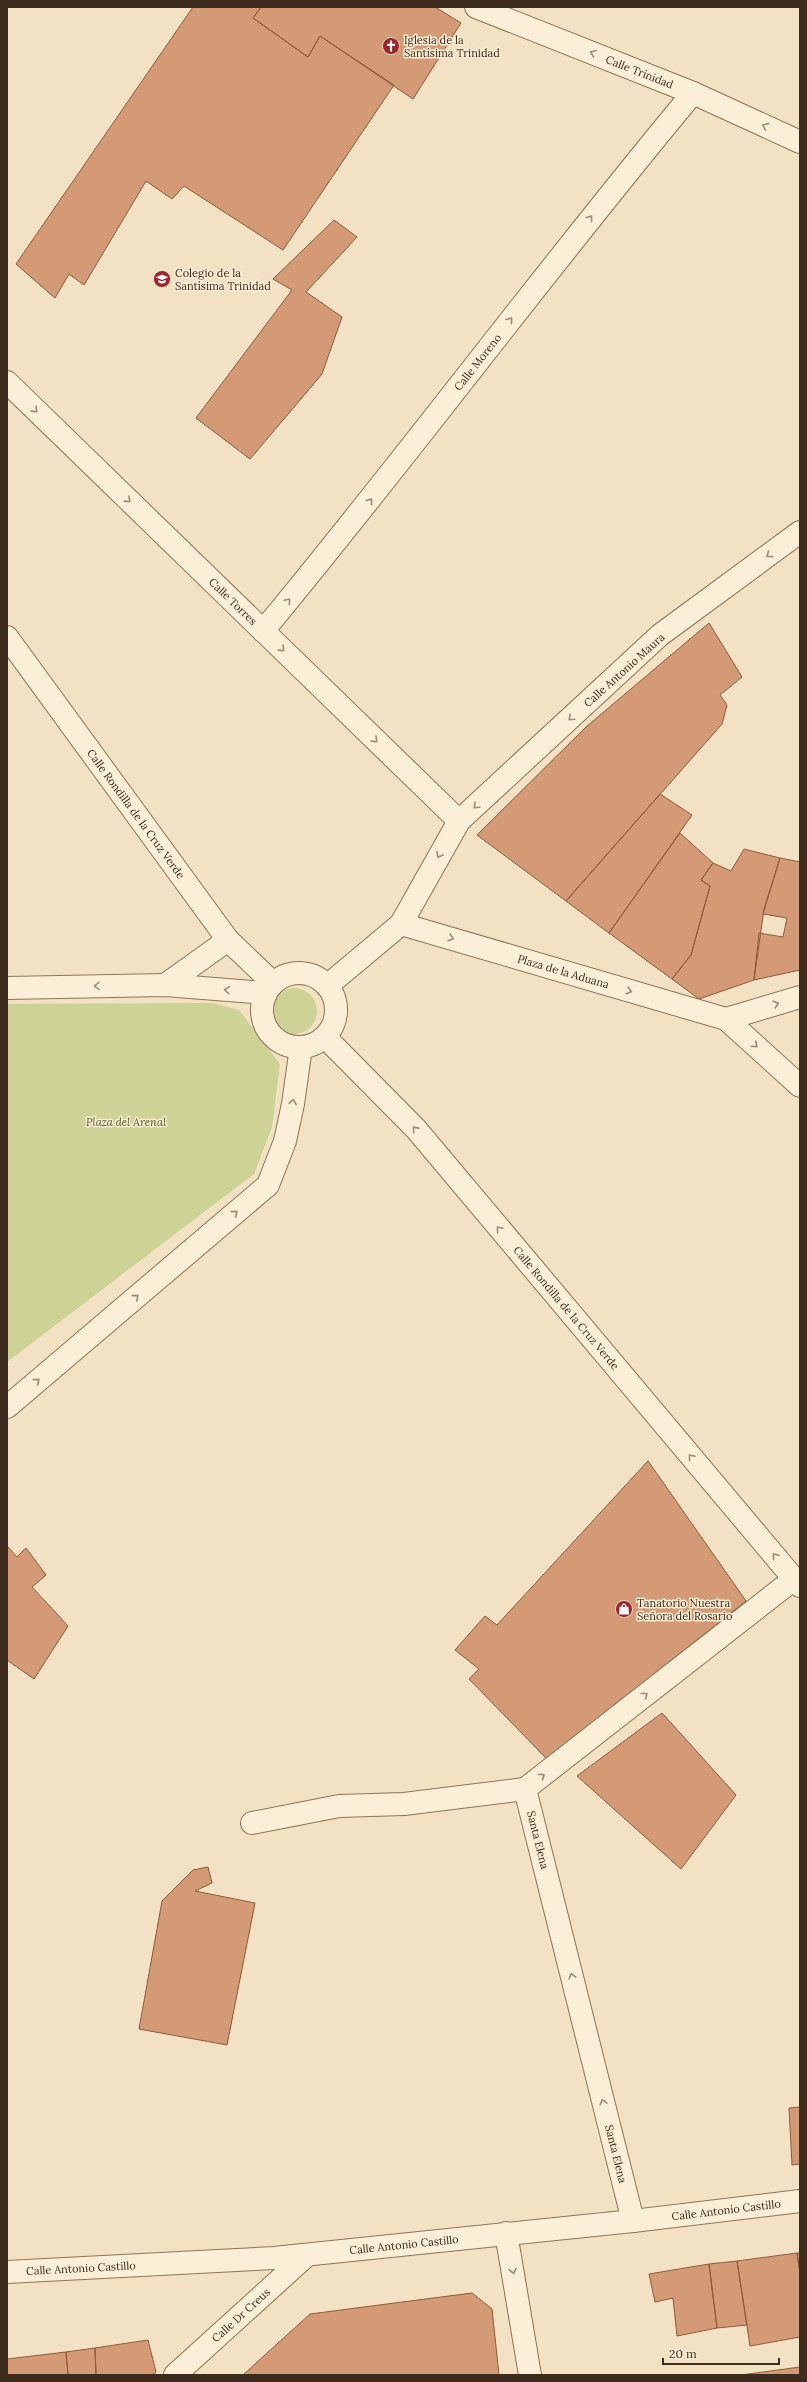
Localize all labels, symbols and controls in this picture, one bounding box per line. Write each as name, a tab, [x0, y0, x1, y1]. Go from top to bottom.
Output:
place label: Iglesia de la Santísima Trinidad	[404, 33, 500, 60]
church icon: Iglesia de la Santísima Trinidad	[381, 36, 401, 56]
one-way arrow	[590, 50, 597, 58]
street label: Calle Trinidad	[604, 52, 676, 92]
one-way arrow	[761, 123, 769, 131]
one-way arrow	[585, 215, 592, 222]
place label: Colegio de la Santísima Trinidad	[175, 266, 271, 293]
school or university icon: Colegio de la Santísima Trinidad	[152, 269, 172, 289]
one-way arrow	[505, 318, 512, 325]
street label: Calle Moreno	[451, 331, 504, 393]
one-way arrow	[30, 405, 38, 412]
one-way arrow	[123, 495, 131, 503]
one-way arrow	[366, 498, 373, 505]
one-way arrow	[766, 550, 773, 557]
street label: Calle Torres	[206, 575, 260, 628]
one-way arrow	[283, 598, 290, 606]
street label: Calle Antonio Maura	[581, 630, 668, 710]
one-way arrow	[277, 644, 285, 652]
one-way arrow	[568, 713, 576, 720]
one-way arrow	[370, 735, 378, 743]
street label: Calle Rondilla de la Cruz Verde	[84, 746, 188, 882]
one-way arrow	[473, 801, 480, 808]
one-way arrow	[437, 851, 444, 859]
one-way arrow	[447, 933, 454, 942]
street label: Plaza de la Aduana	[516, 951, 611, 992]
one-way arrow	[94, 982, 100, 990]
one-way arrow	[224, 985, 230, 994]
one-way arrow	[625, 986, 632, 995]
one-way arrow	[773, 1000, 780, 1009]
one-way arrow	[750, 1041, 758, 1048]
one-way arrow	[288, 1099, 297, 1105]
park label: Plaza del Arenal	[86, 1115, 166, 1129]
one-way arrow	[413, 1127, 420, 1134]
one-way arrow	[230, 1210, 237, 1217]
one-way arrow	[497, 1226, 504, 1233]
street label: Calle Rondilla de la Cruz Verde	[510, 1243, 622, 1373]
one-way arrow	[131, 1295, 138, 1302]
one-way arrow	[32, 1379, 39, 1386]
one-way arrow	[688, 1454, 695, 1461]
one-way arrow	[772, 1554, 779, 1561]
place label: Tanatorio Nuestra Señora del Rosario	[637, 1596, 732, 1623]
shop icon: Tanatorio Nuestra Señora del Rosario	[614, 1599, 634, 1619]
one-way arrow	[640, 1693, 647, 1700]
one-way arrow	[538, 1773, 545, 1780]
street label: Santa Elena	[524, 1809, 552, 1871]
one-way arrow	[568, 1972, 576, 1979]
one-way arrow	[600, 2098, 608, 2105]
street label: Santa Elena	[602, 2123, 630, 2185]
street label: Calle Antonio Castillo	[671, 2196, 781, 2223]
street label: Calle Antonio Castillo	[349, 2232, 459, 2257]
street label: Calle Antonio Castillo	[26, 2258, 136, 2278]
one-way arrow	[508, 2268, 516, 2274]
street label: Calle Dr Creus	[209, 2285, 273, 2345]
scale bar	[663, 2340, 779, 2366]
text: 20 m	[669, 2346, 697, 2361]

